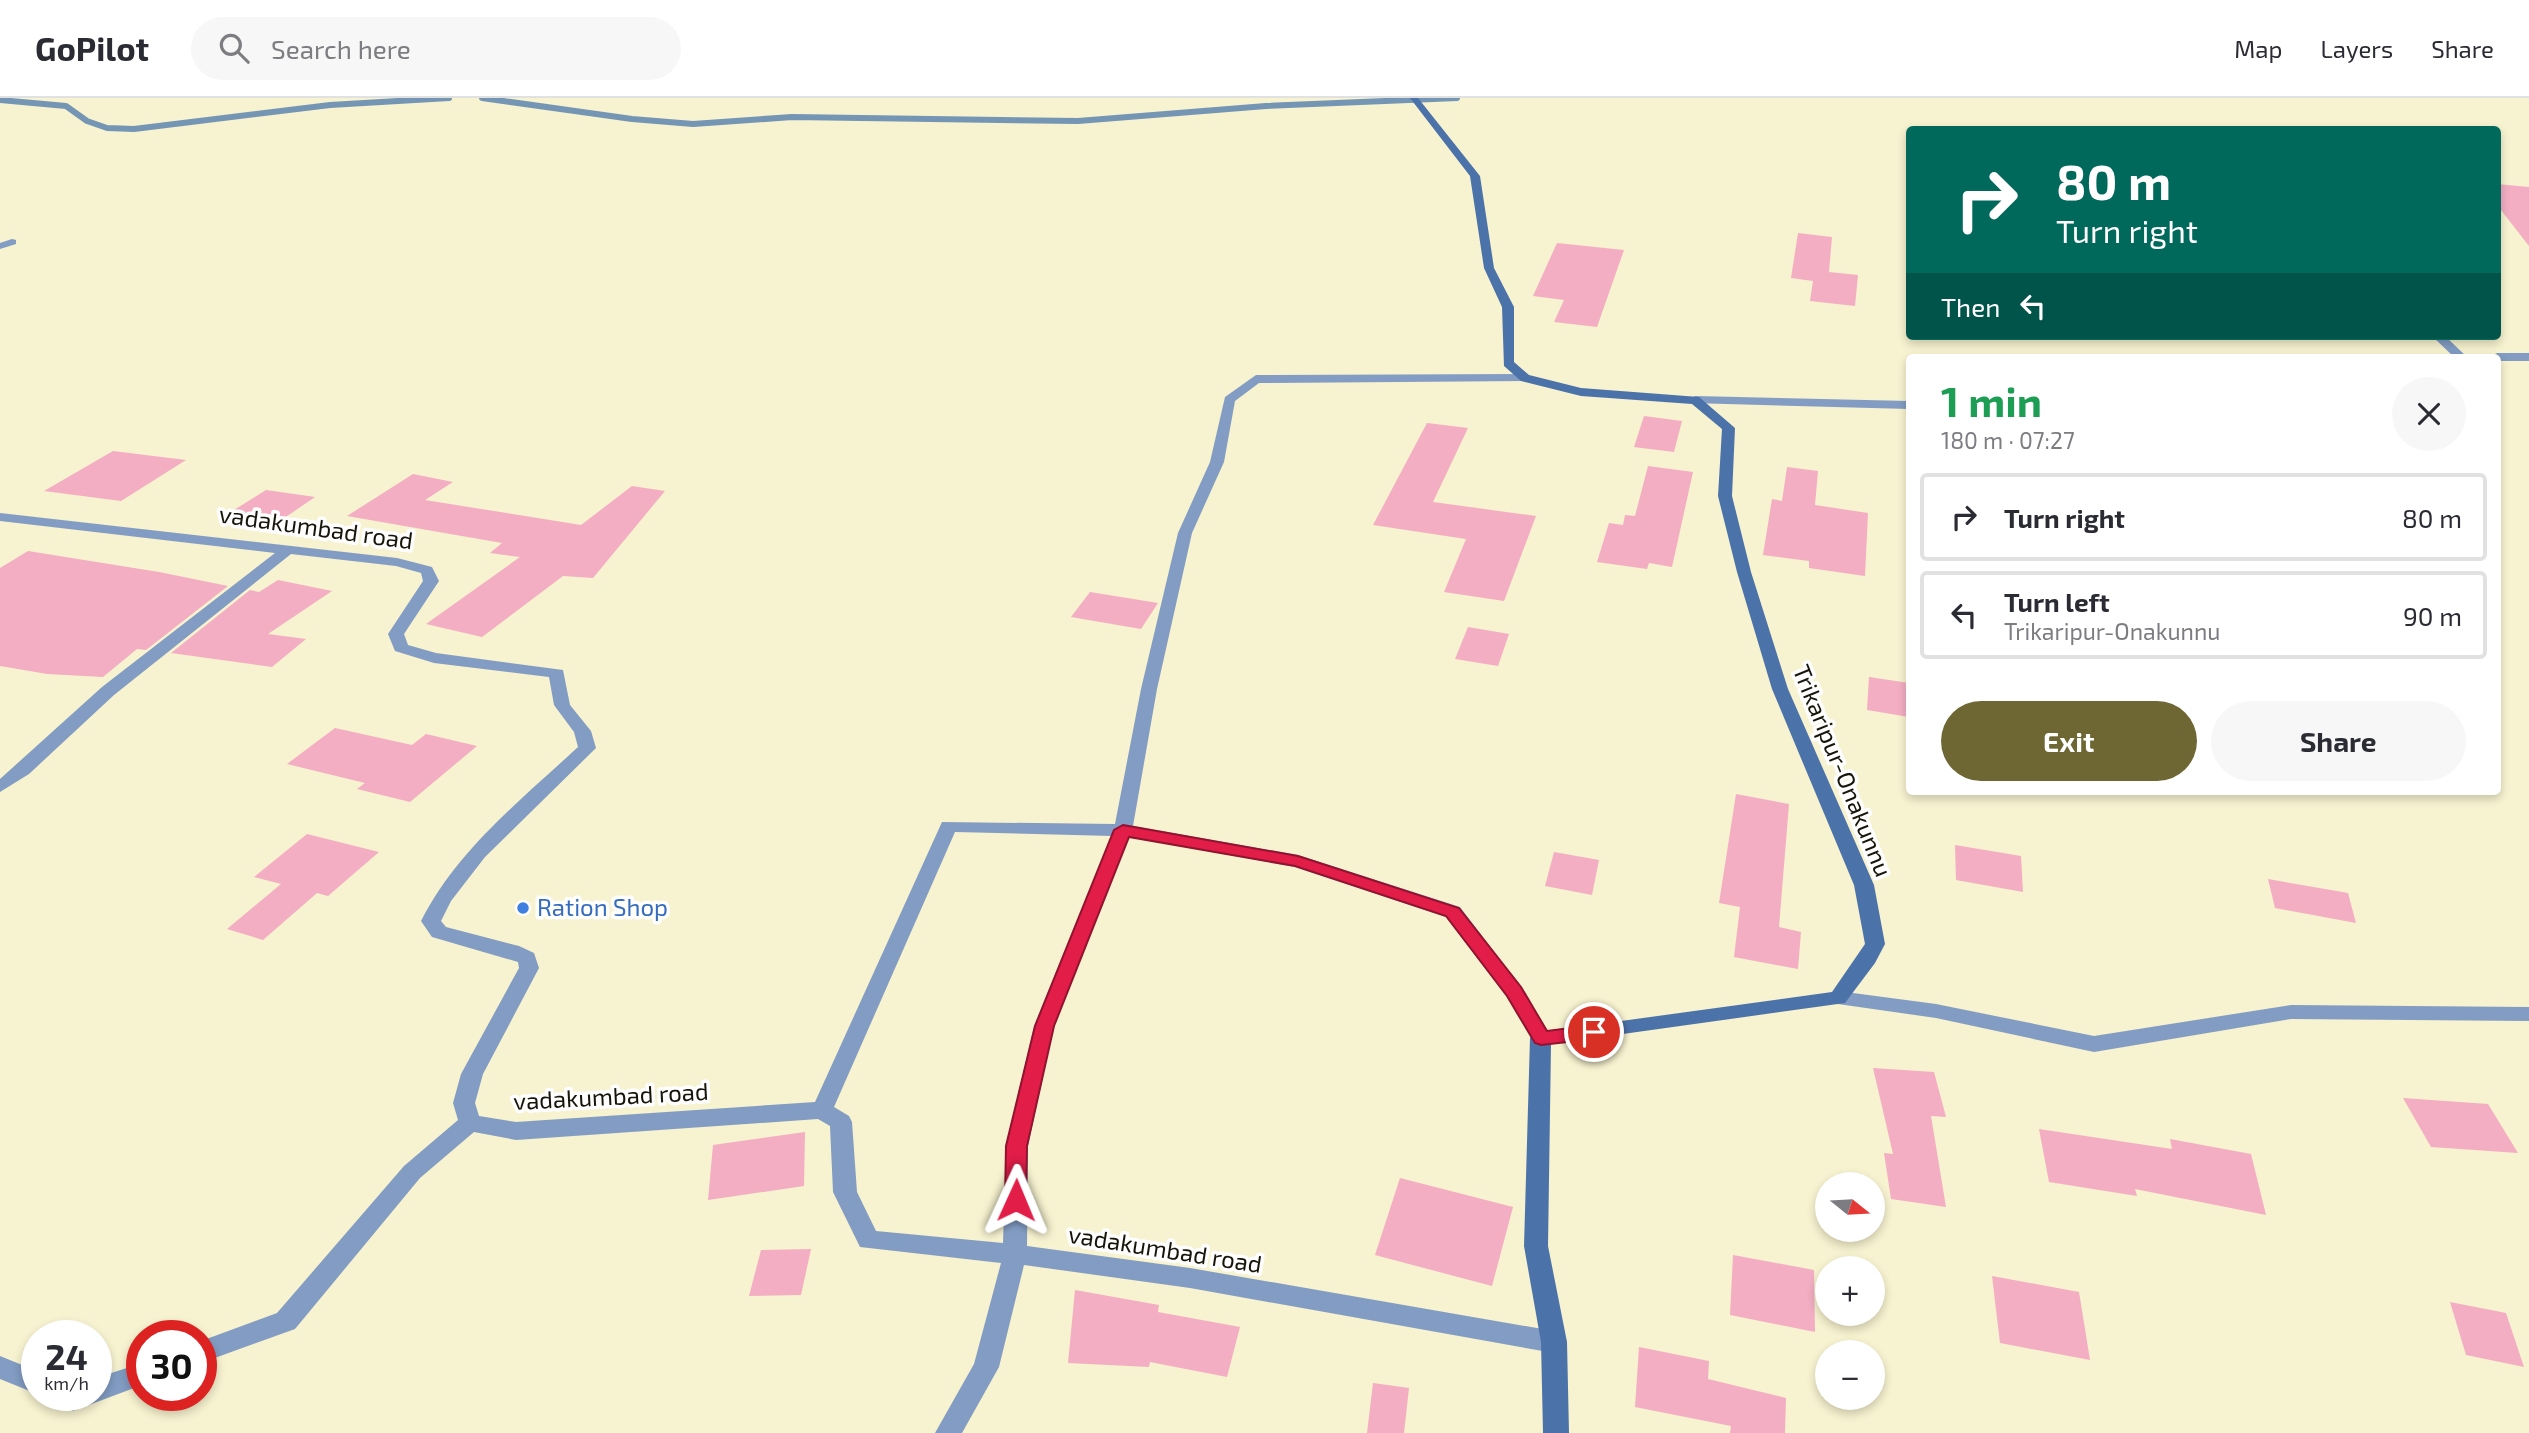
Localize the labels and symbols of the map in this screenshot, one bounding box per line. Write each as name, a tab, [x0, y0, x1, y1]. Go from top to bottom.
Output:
street label: vadakumbad road	[217, 499, 415, 554]
street label: Trikaripur-Onakunnu	[1788, 660, 1899, 881]
place label: Ration Shop	[537, 892, 668, 921]
marker: Ration Shop	[515, 900, 531, 916]
pin	[1564, 1002, 1624, 1062]
street label: vadakumbad road	[513, 1076, 709, 1115]
position arrow	[979, 1163, 1053, 1237]
north arrow	[1815, 1172, 1885, 1242]
street label: vadakumbad road	[1066, 1219, 1264, 1278]
speed limit sign: 30	[126, 1320, 217, 1411]

